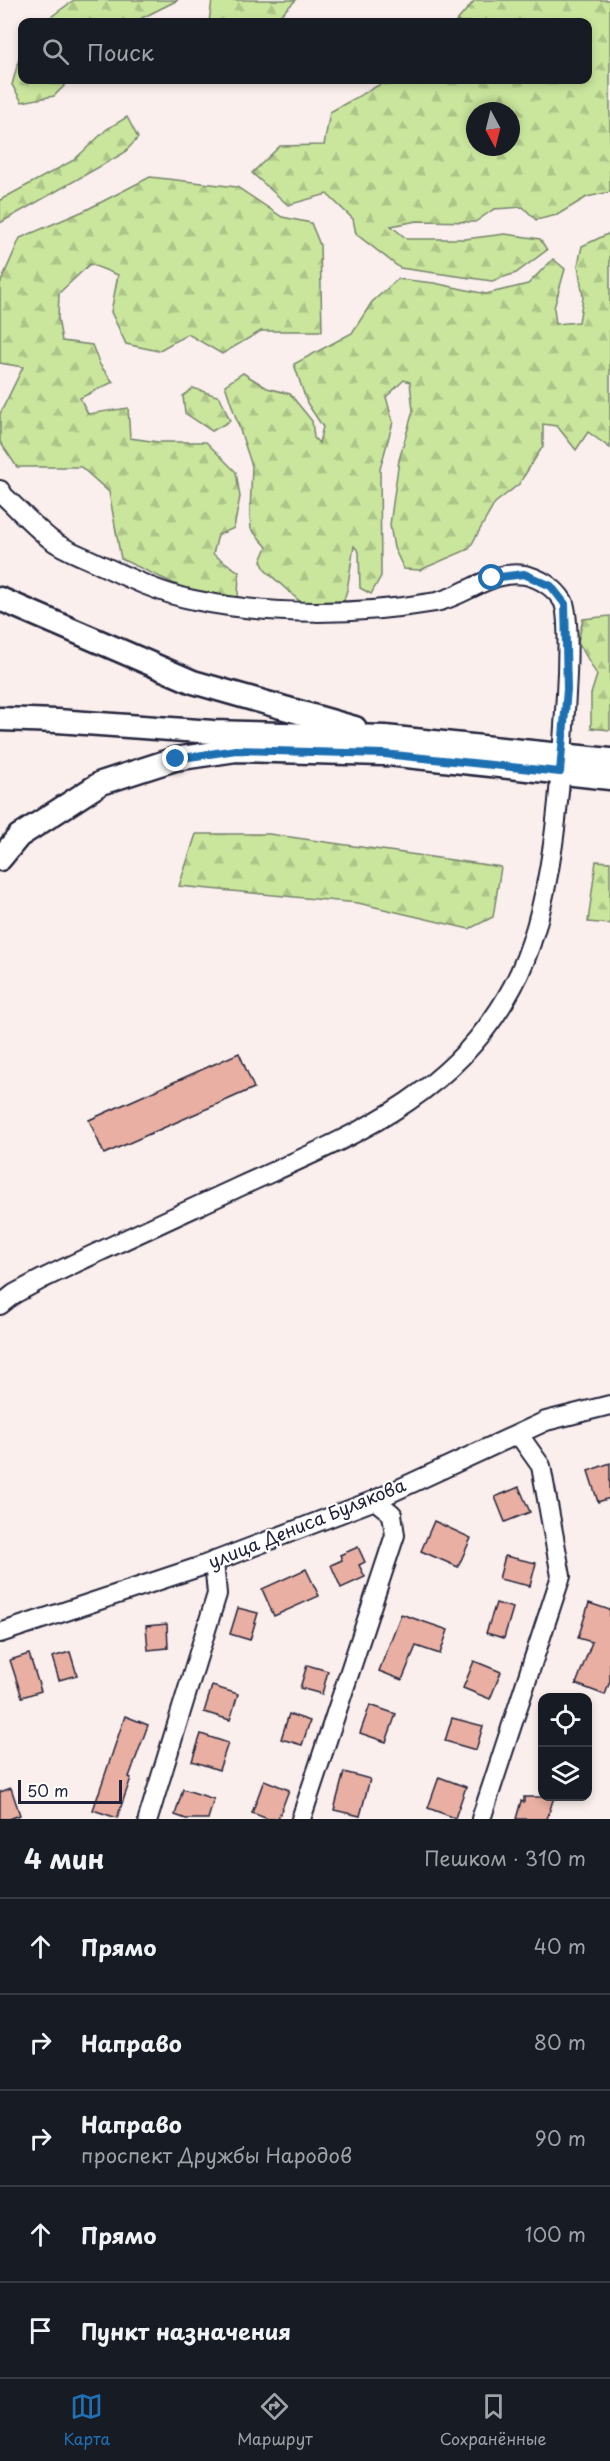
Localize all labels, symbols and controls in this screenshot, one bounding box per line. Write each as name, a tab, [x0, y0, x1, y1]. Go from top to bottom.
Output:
search box	[18, 18, 592, 84]
icon: search	[39, 35, 72, 68]
text: Поиск	[87, 35, 154, 68]
north arrow	[466, 102, 520, 156]
route start	[478, 564, 504, 590]
route end	[162, 745, 188, 771]
street label: улица Дениса Булякова	[204, 1470, 410, 1575]
map controls	[538, 1693, 592, 1801]
button: locate	[538, 1693, 592, 1747]
button: layers	[538, 1747, 592, 1801]
scale bar	[18, 1777, 122, 1804]
text: 50 m	[27, 1778, 68, 1802]
text: 4 мин	[24, 1839, 105, 1878]
text: Пешком · 310 m	[424, 1843, 586, 1873]
icon: ahead	[24, 1930, 57, 1963]
text: Прямо	[81, 1930, 156, 1963]
text: 40 m	[534, 1931, 586, 1961]
icon: right	[24, 2026, 57, 2059]
text: Направо	[81, 2026, 182, 2059]
text: 80 m	[534, 2027, 586, 2057]
text: Направо	[81, 2107, 182, 2140]
icon: right	[24, 2122, 57, 2155]
text: 90 m	[535, 2123, 586, 2153]
text: проспект Дружбы Народов	[81, 2140, 352, 2170]
icon: ahead	[24, 2218, 57, 2251]
text: Прямо	[81, 2218, 156, 2251]
text: 100 m	[525, 2219, 586, 2249]
icon: arrive	[24, 2314, 57, 2347]
text: Пункт назначения	[81, 2314, 291, 2347]
tab: Карта	[63, 2390, 110, 2450]
tab: Маршрут	[237, 2390, 313, 2450]
tab: Сохранённые	[440, 2390, 547, 2450]

